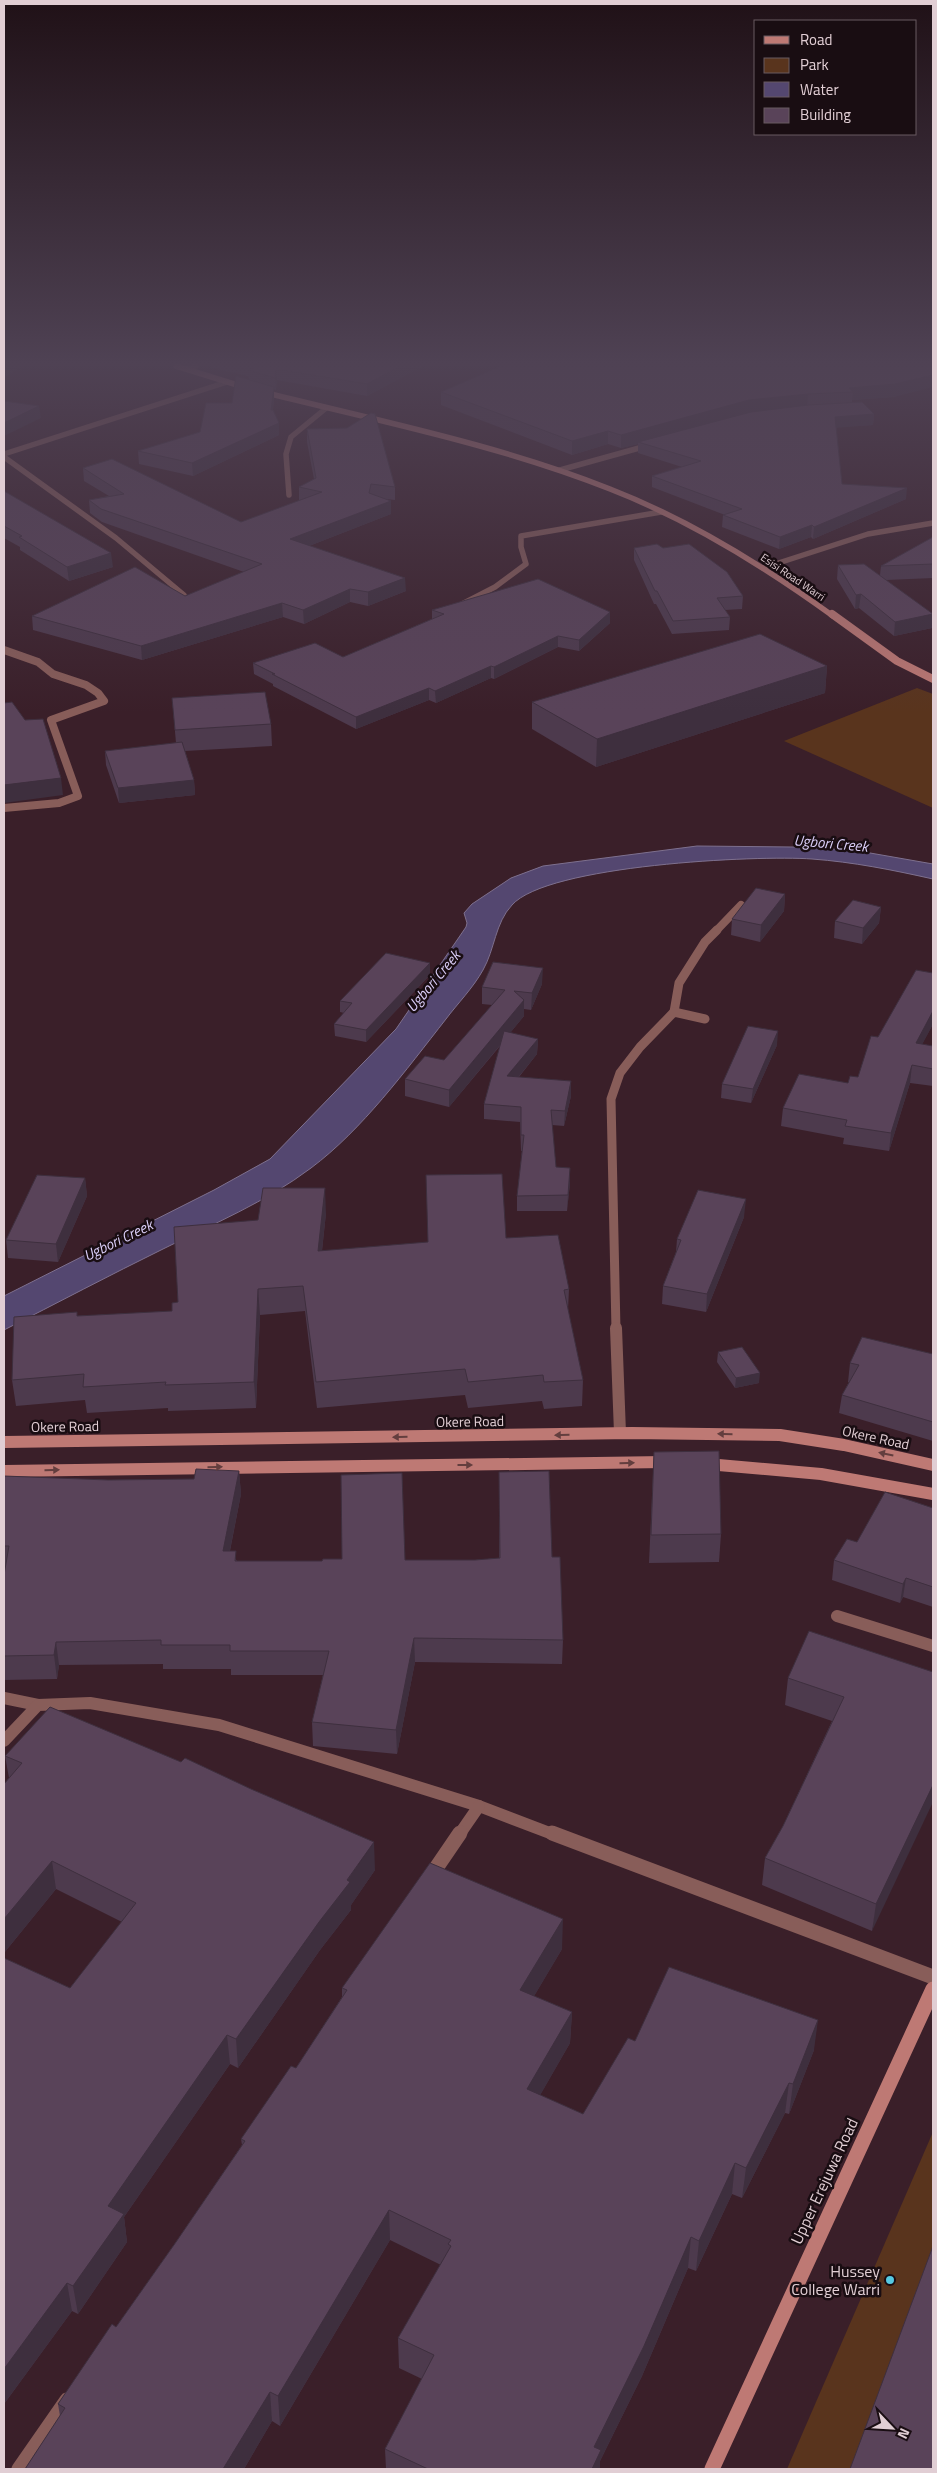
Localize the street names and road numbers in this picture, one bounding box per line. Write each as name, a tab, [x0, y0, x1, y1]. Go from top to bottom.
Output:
street label: Esisi Road Warri	[757, 549, 829, 605]
street label: Okere Road	[436, 1410, 504, 1432]
street label: Okere Road	[31, 1415, 99, 1437]
street label: Okere Road	[841, 1420, 911, 1454]
street label: Upper Erejuwa Road	[784, 2114, 864, 2248]

